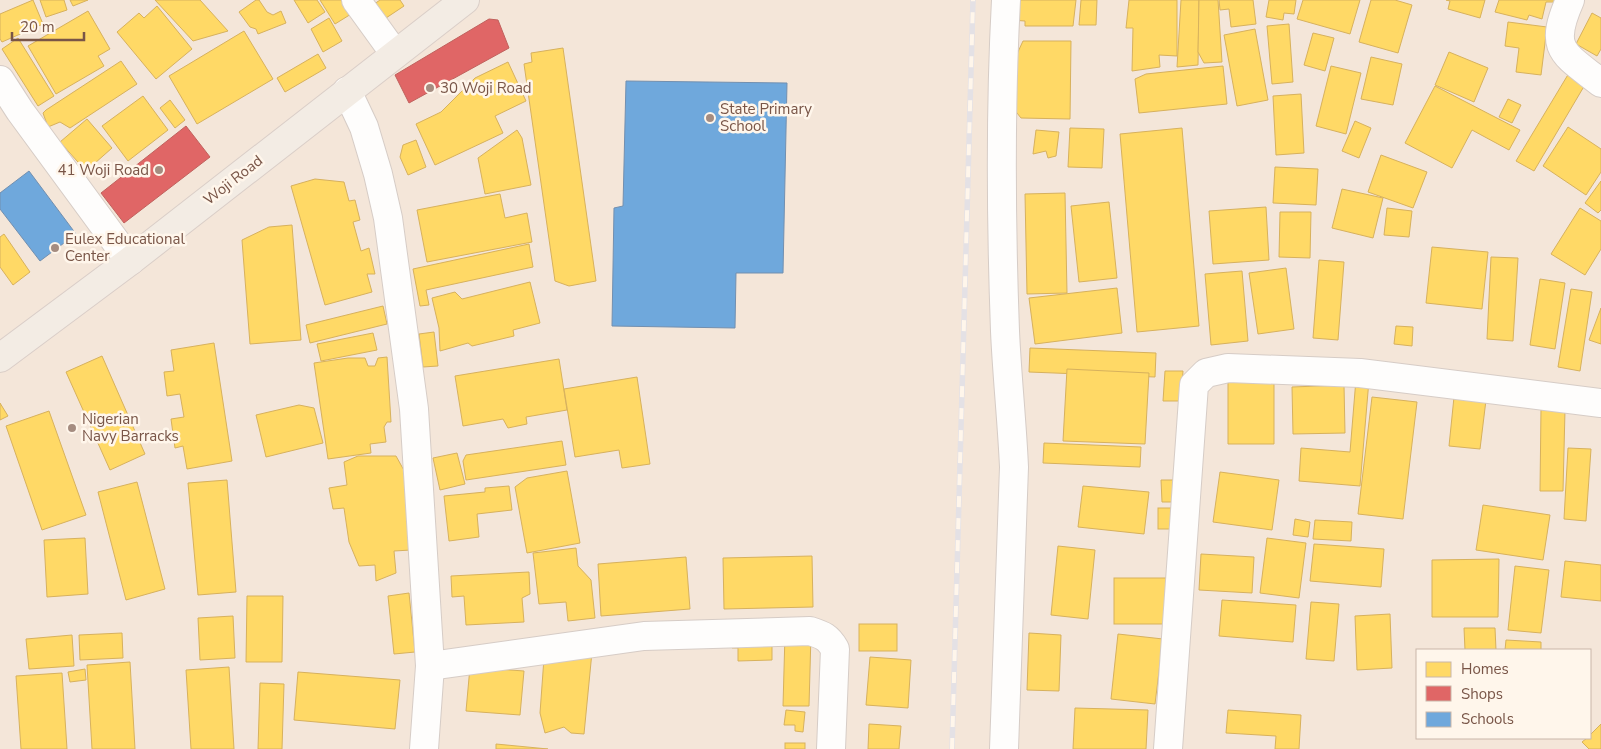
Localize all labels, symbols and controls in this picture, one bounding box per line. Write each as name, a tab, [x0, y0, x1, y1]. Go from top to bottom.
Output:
scale bar	[12, 10, 85, 42]
text: 20 m	[20, 17, 55, 37]
place label: 30 Woji Road	[440, 78, 532, 98]
marker: 30 Woji Road	[424, 82, 436, 94]
place label: State Primary School	[720, 99, 812, 136]
marker: State Primary School	[704, 112, 716, 124]
street label: Woji Road	[199, 151, 267, 209]
place label: 41 Woji Road	[57, 160, 149, 180]
marker: 41 Woji Road	[153, 164, 165, 176]
place label: Eulex Educational Center	[65, 229, 185, 266]
marker: Eulex Educational Center	[49, 242, 61, 254]
place label: Nigerian Navy Barracks	[82, 409, 179, 446]
marker: Nigerian Navy Barracks	[66, 422, 78, 434]
legend	[1416, 649, 1591, 739]
text: Homes	[1461, 659, 1509, 679]
text: Shops	[1461, 684, 1503, 704]
text: Schools	[1461, 709, 1514, 729]

